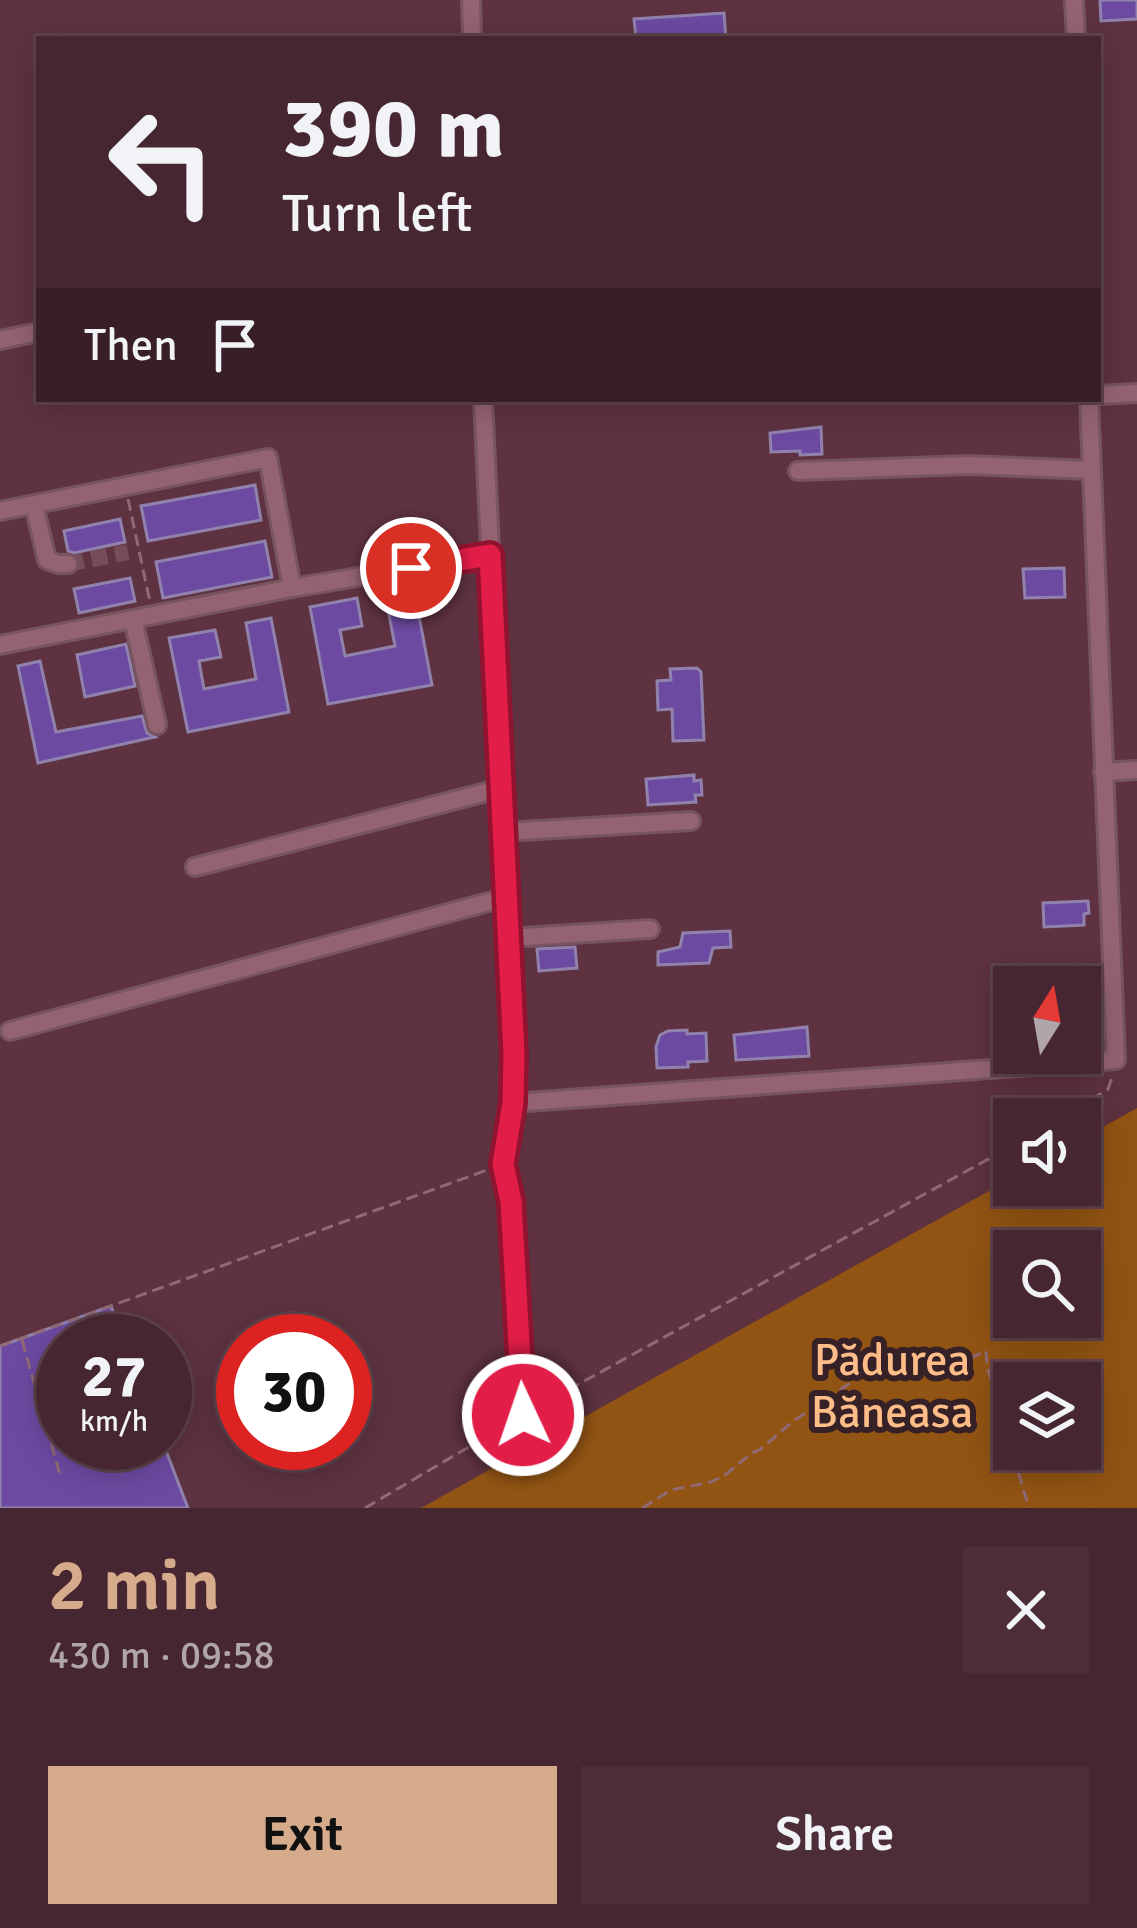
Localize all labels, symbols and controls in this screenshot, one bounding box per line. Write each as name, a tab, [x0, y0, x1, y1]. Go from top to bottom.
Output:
text: 390 m	[282, 77, 504, 181]
icon: left	[84, 84, 240, 240]
text: Turn left	[282, 180, 472, 247]
icon: arrive	[202, 312, 268, 378]
text: Then	[84, 318, 178, 373]
pin	[360, 517, 462, 619]
icon: arrive	[378, 535, 444, 601]
north arrow	[993, 966, 1101, 1074]
map controls	[993, 966, 1101, 1470]
button: sound	[993, 1098, 1101, 1206]
button: search	[993, 1230, 1101, 1338]
speed limit sign: 30	[216, 1314, 372, 1470]
park label: Pădurea Băneasa	[811, 1333, 973, 1440]
text: 27	[82, 1340, 146, 1414]
position arrow	[460, 1352, 586, 1478]
button: layers	[993, 1362, 1101, 1470]
text: km/h	[80, 1403, 148, 1440]
text: 2 min	[48, 1541, 220, 1630]
button: close	[963, 1547, 1089, 1673]
text: 430 m · 09:58	[48, 1631, 275, 1679]
button: Exit	[48, 1766, 557, 1904]
button: Share	[581, 1766, 1089, 1904]

